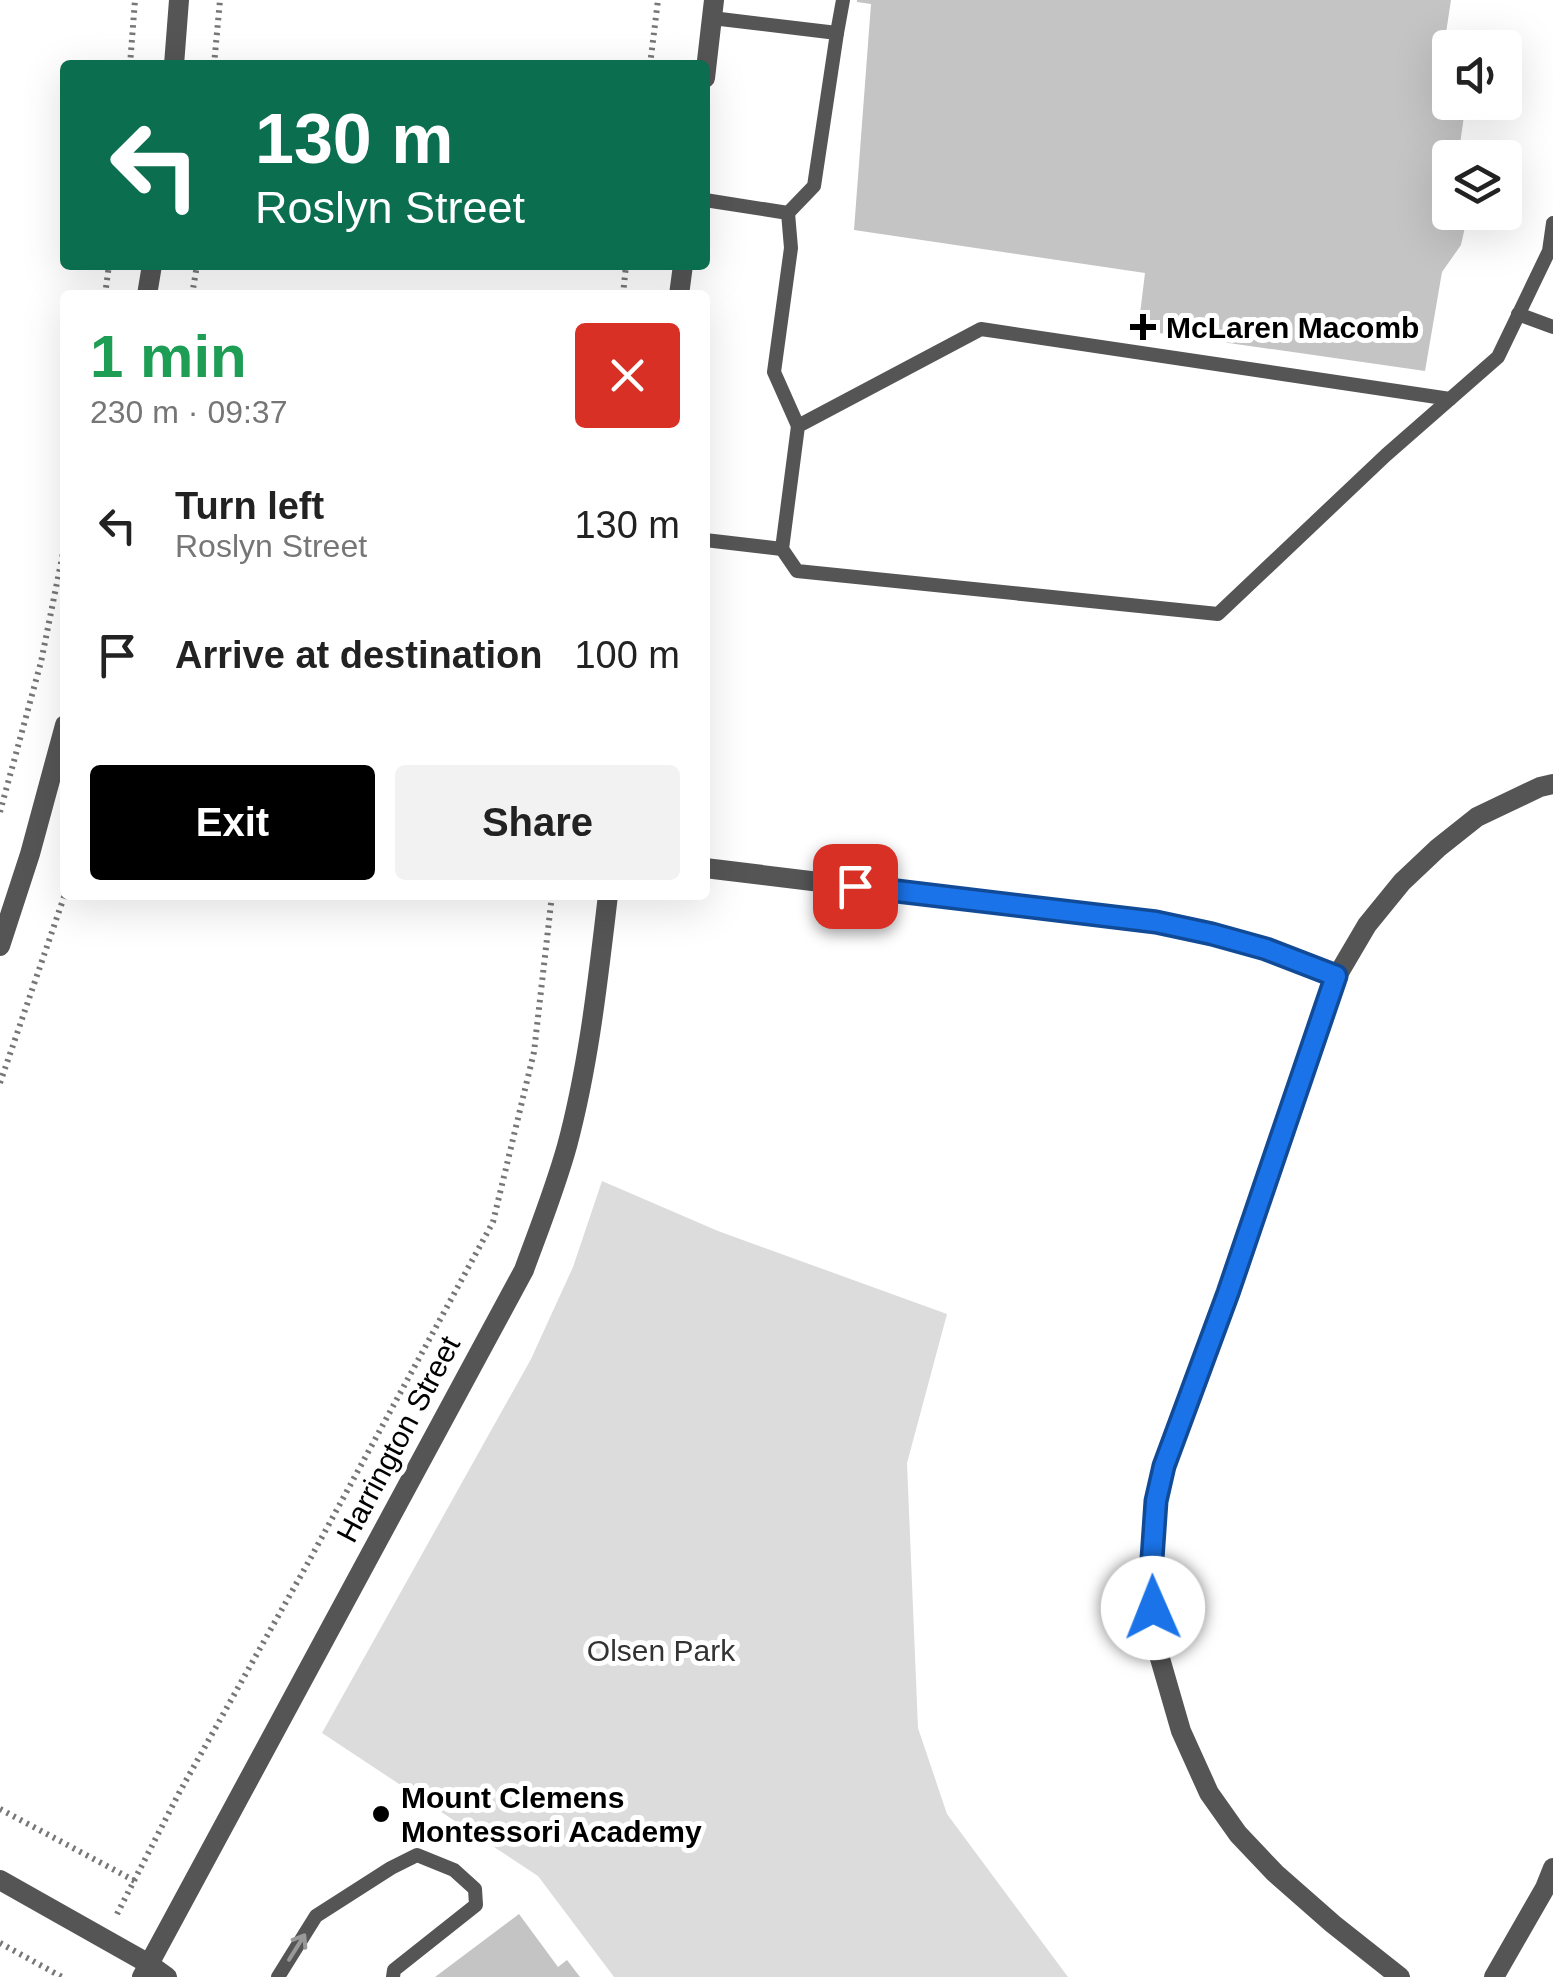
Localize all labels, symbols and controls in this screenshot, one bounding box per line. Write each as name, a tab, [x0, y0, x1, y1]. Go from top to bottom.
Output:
map controls	[1432, 30, 1522, 230]
button: sound	[1432, 30, 1522, 120]
icon: left	[90, 100, 220, 230]
text: 130 m	[255, 100, 453, 178]
button: layers	[1432, 140, 1522, 230]
text: Roslyn Street	[255, 182, 525, 233]
place label: McLaren Macomb	[1166, 311, 1419, 344]
marker: McLaren Macomb	[1130, 314, 1156, 340]
text: 1 min	[90, 323, 247, 390]
button: close	[575, 323, 680, 428]
text: 230 m · 09:37	[90, 394, 287, 430]
text: Turn left	[175, 485, 324, 527]
icon: left	[90, 498, 145, 553]
text: 130 m	[574, 504, 680, 546]
text: Roslyn Street	[175, 528, 367, 564]
icon: arrive	[90, 628, 145, 683]
text: Arrive at destination	[175, 634, 542, 676]
text: 100 m	[574, 634, 680, 676]
button: Exit	[90, 765, 375, 880]
button: Share	[395, 765, 680, 880]
pin	[813, 844, 898, 929]
icon: arrive	[828, 859, 883, 914]
street label: Harrington Street	[330, 1330, 467, 1548]
position arrow	[1101, 1556, 1205, 1660]
park label: Olsen Park	[587, 1634, 736, 1667]
place label: Mount Clemens Montessori Academy	[401, 1781, 702, 1848]
marker: Mount Clemens Montessori Academy	[370, 1803, 392, 1825]
one-way arrow	[287, 1933, 308, 1961]

